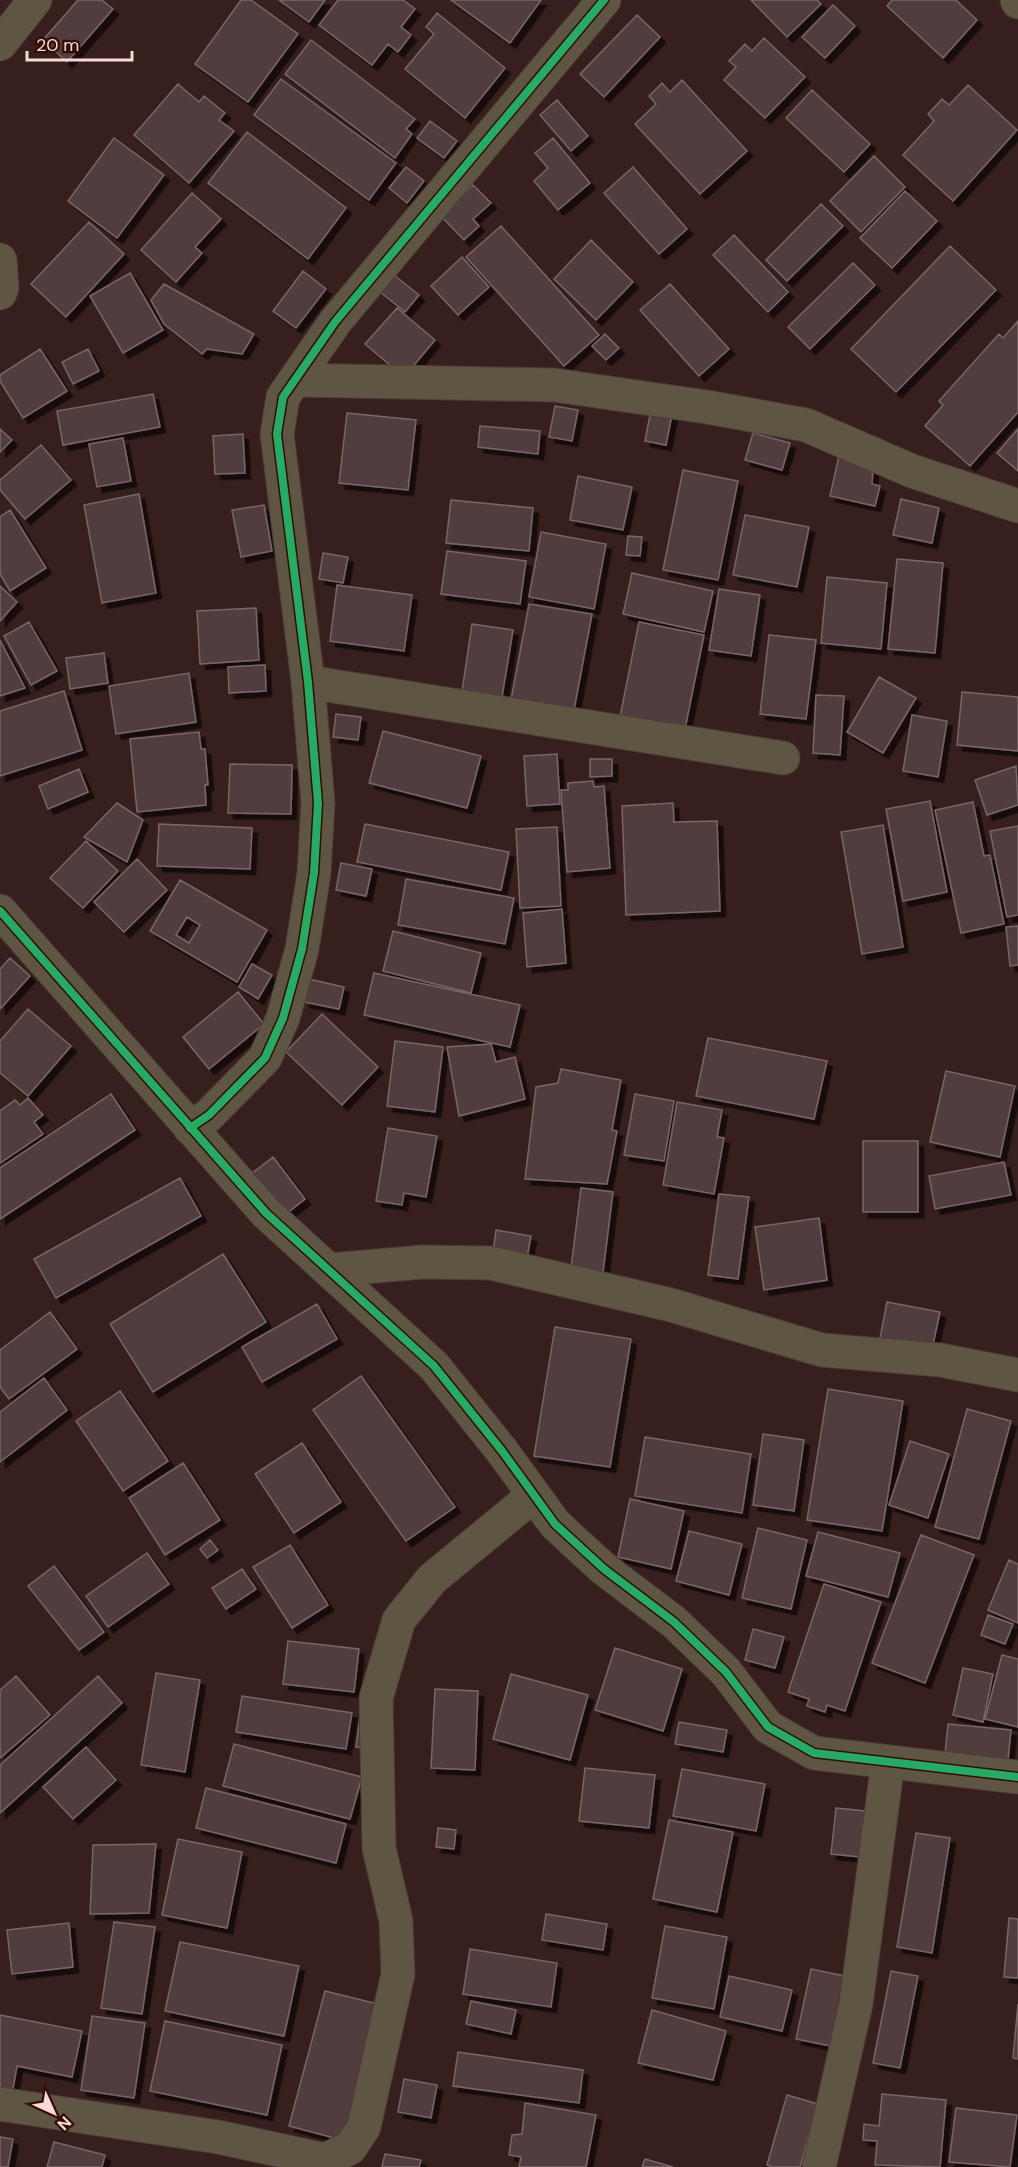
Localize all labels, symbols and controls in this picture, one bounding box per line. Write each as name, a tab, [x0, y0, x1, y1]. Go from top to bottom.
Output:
scale bar	[27, 24, 132, 62]
text: 20 m	[36, 33, 79, 57]
north arrow	[24, 2083, 84, 2143]
text: N	[53, 2112, 76, 2135]

